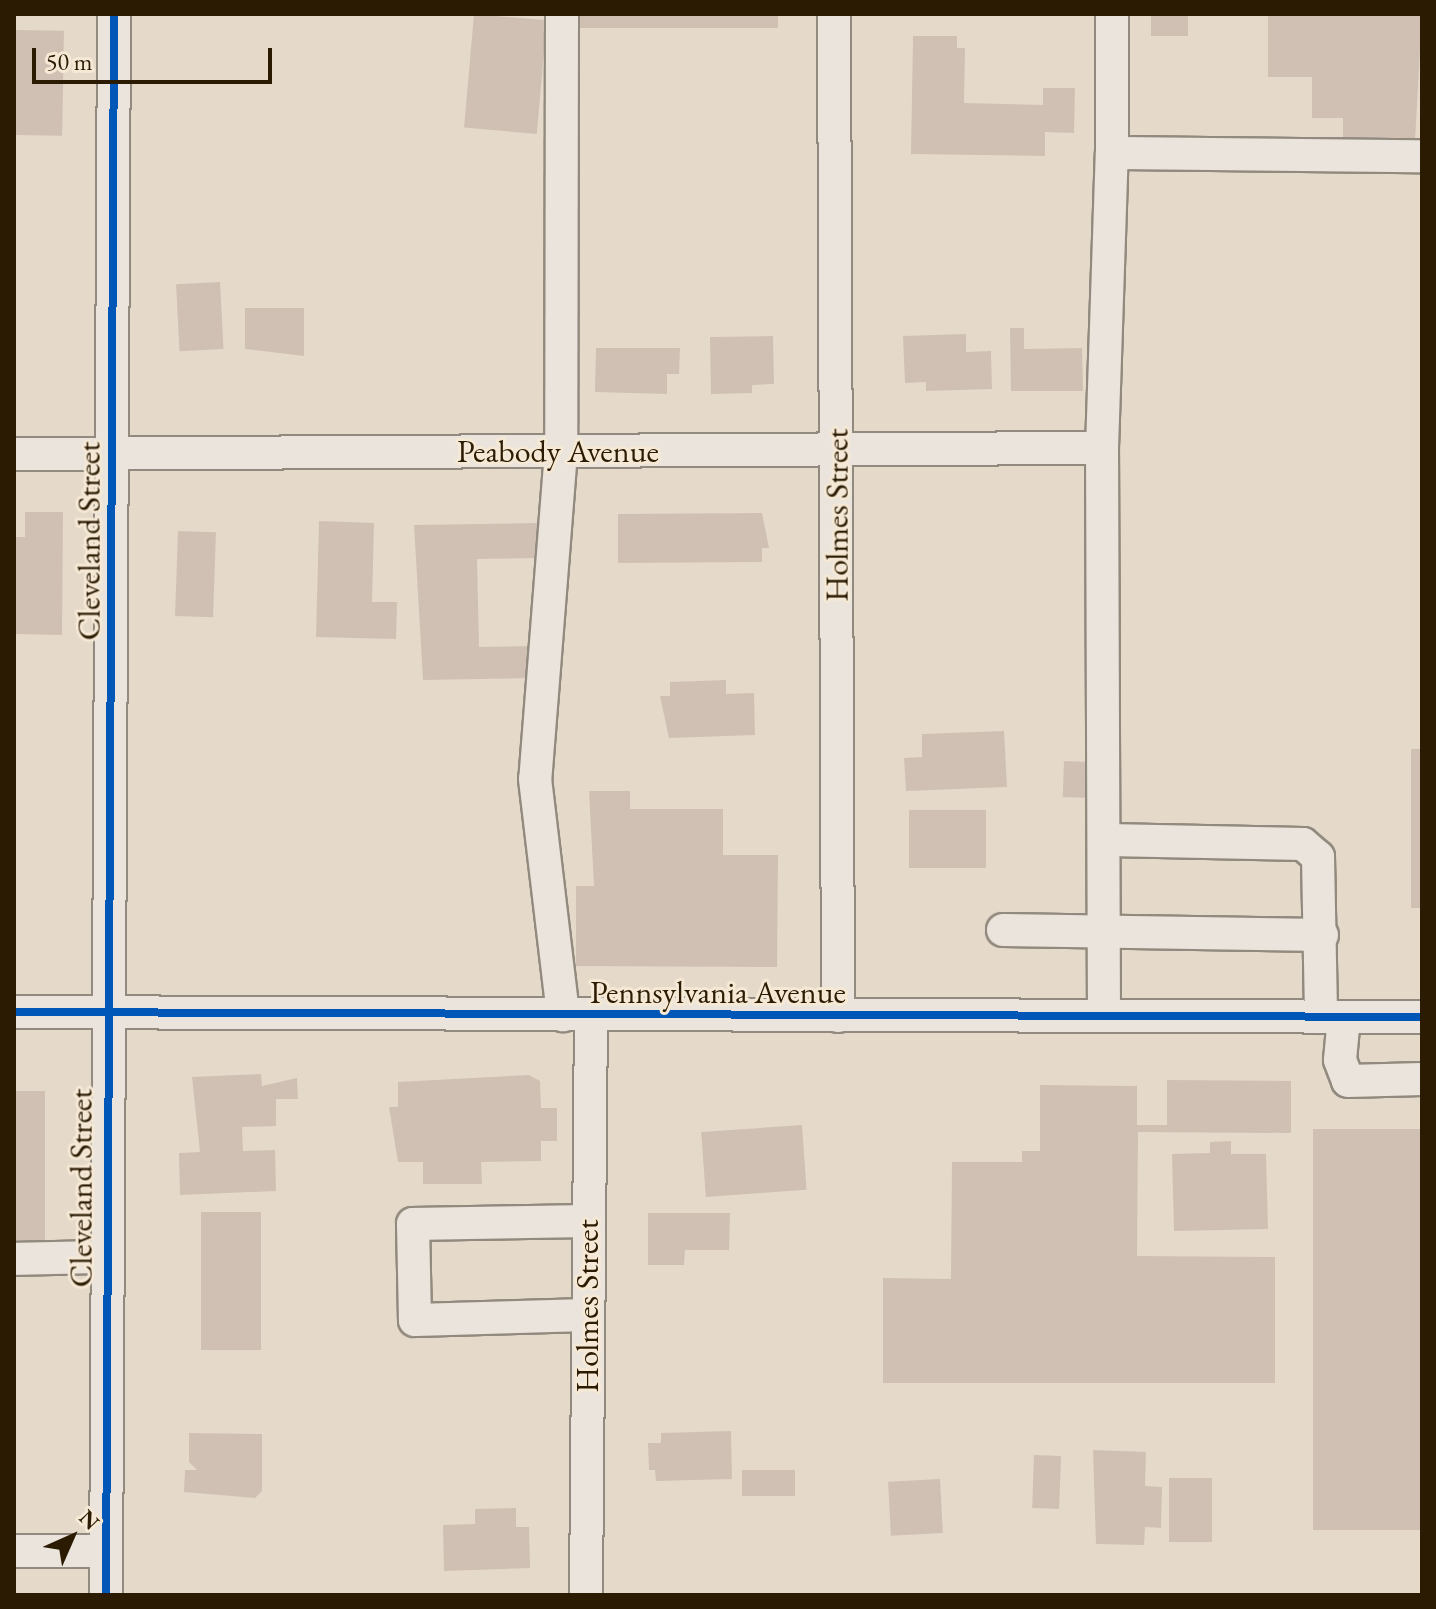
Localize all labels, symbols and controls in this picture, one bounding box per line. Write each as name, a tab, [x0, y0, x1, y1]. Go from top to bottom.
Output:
scale bar	[36, 32, 276, 82]
text: 50 m	[46, 46, 93, 77]
street label: Holmes Street	[818, 428, 856, 602]
street label: Peabody Avenue	[457, 432, 659, 470]
street label: Cleveland Street	[70, 442, 108, 640]
street label: Pennsylvania Avenue	[590, 973, 846, 1011]
street label: Cleveland Street	[62, 1089, 100, 1287]
street label: Holmes Street	[568, 1219, 606, 1393]
north arrow	[32, 1497, 112, 1577]
text: N	[73, 1503, 106, 1536]

